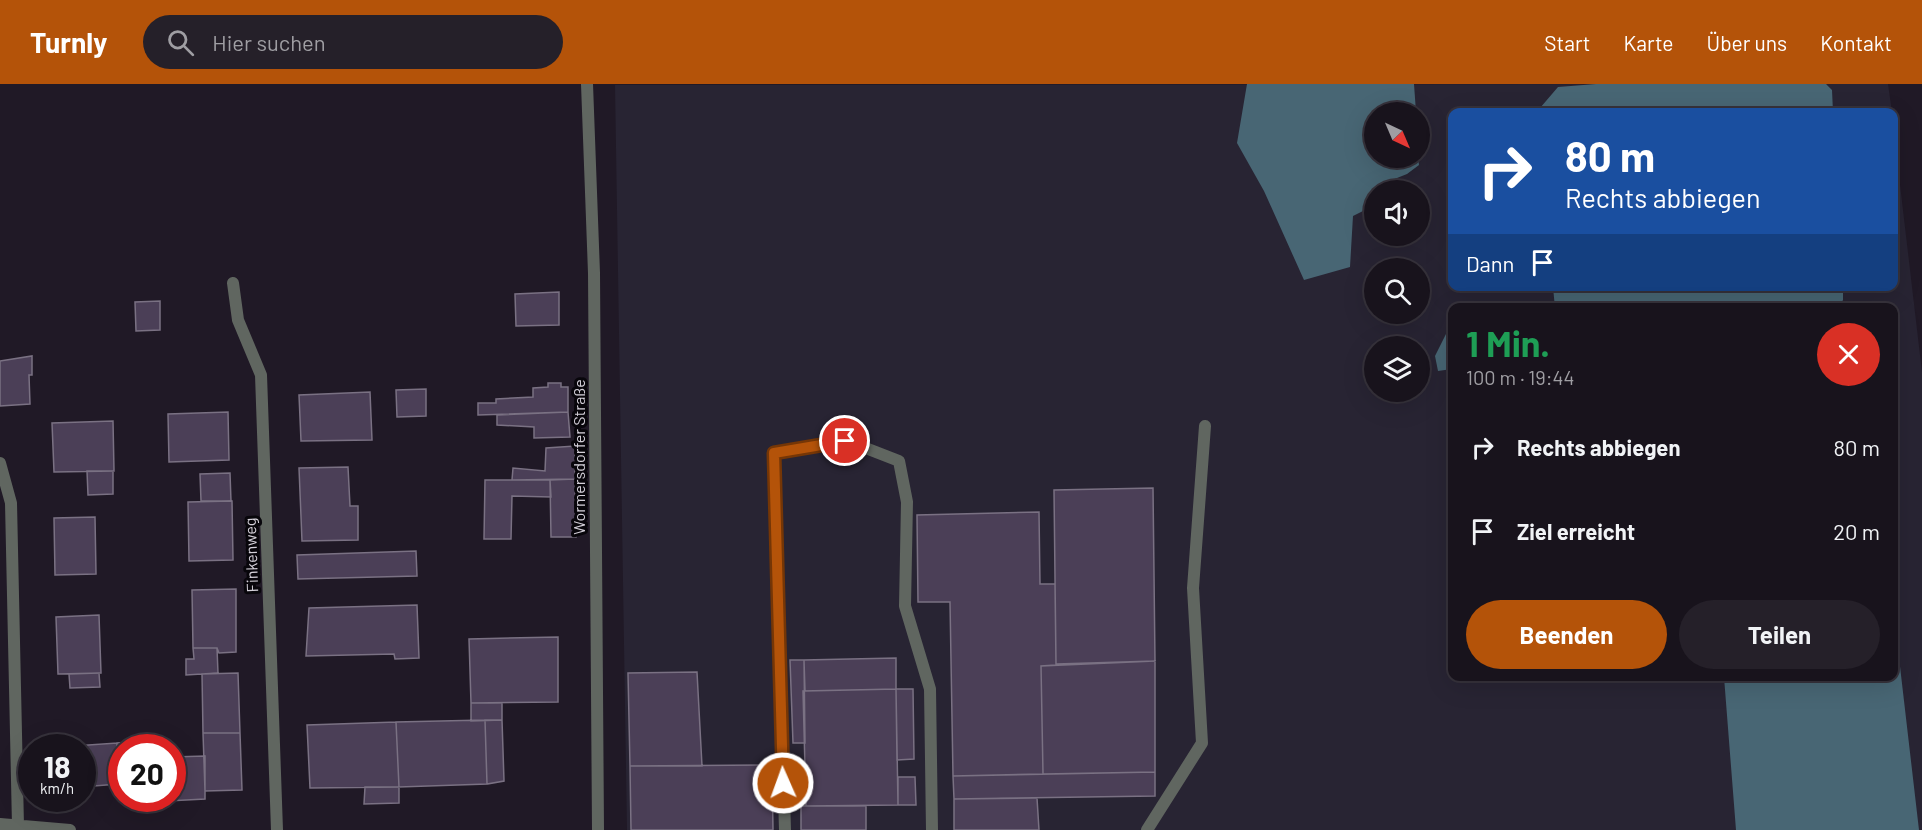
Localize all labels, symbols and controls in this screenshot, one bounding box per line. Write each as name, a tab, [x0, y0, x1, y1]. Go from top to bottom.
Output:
search box	[143, 15, 563, 69]
text: Turnly	[30, 25, 107, 59]
icon: search	[164, 26, 197, 59]
text: Hier suchen	[212, 29, 326, 55]
text: Start	[1544, 30, 1591, 55]
text: Karte	[1624, 30, 1674, 55]
text: Über uns	[1707, 30, 1787, 55]
text: Kontakt	[1820, 30, 1892, 55]
north arrow	[1364, 102, 1430, 168]
map controls	[1364, 102, 1430, 402]
text: 80 m	[1565, 130, 1655, 180]
icon: right	[1466, 132, 1544, 210]
button: sound	[1364, 180, 1430, 246]
text: Rechts abbiegen	[1565, 181, 1761, 213]
icon: arrive	[1526, 246, 1559, 279]
text: Dann	[1466, 250, 1514, 276]
button: search	[1364, 258, 1430, 324]
text: 1 Min.	[1466, 321, 1550, 364]
button: close	[1817, 323, 1880, 386]
button: layers	[1364, 336, 1430, 402]
text: 100 m · 19:44	[1466, 365, 1575, 389]
street label: Wormersdorfer Straße	[569, 379, 588, 535]
pin	[819, 415, 870, 466]
icon: arrive	[828, 424, 861, 457]
icon: right	[1466, 431, 1499, 464]
text: Rechts abbiegen	[1517, 434, 1680, 460]
text: 80 m	[1834, 434, 1880, 460]
icon: arrive	[1466, 515, 1499, 548]
street label: Finkenweg	[240, 517, 261, 593]
text: Ziel erreicht	[1517, 518, 1635, 544]
text: 20 m	[1833, 518, 1880, 544]
button: Beenden	[1466, 600, 1667, 669]
button: Teilen	[1679, 600, 1880, 669]
speed limit sign: 20	[108, 734, 186, 812]
text: 18	[44, 748, 70, 784]
position arrow	[751, 751, 815, 815]
text: km/h	[40, 779, 74, 797]

